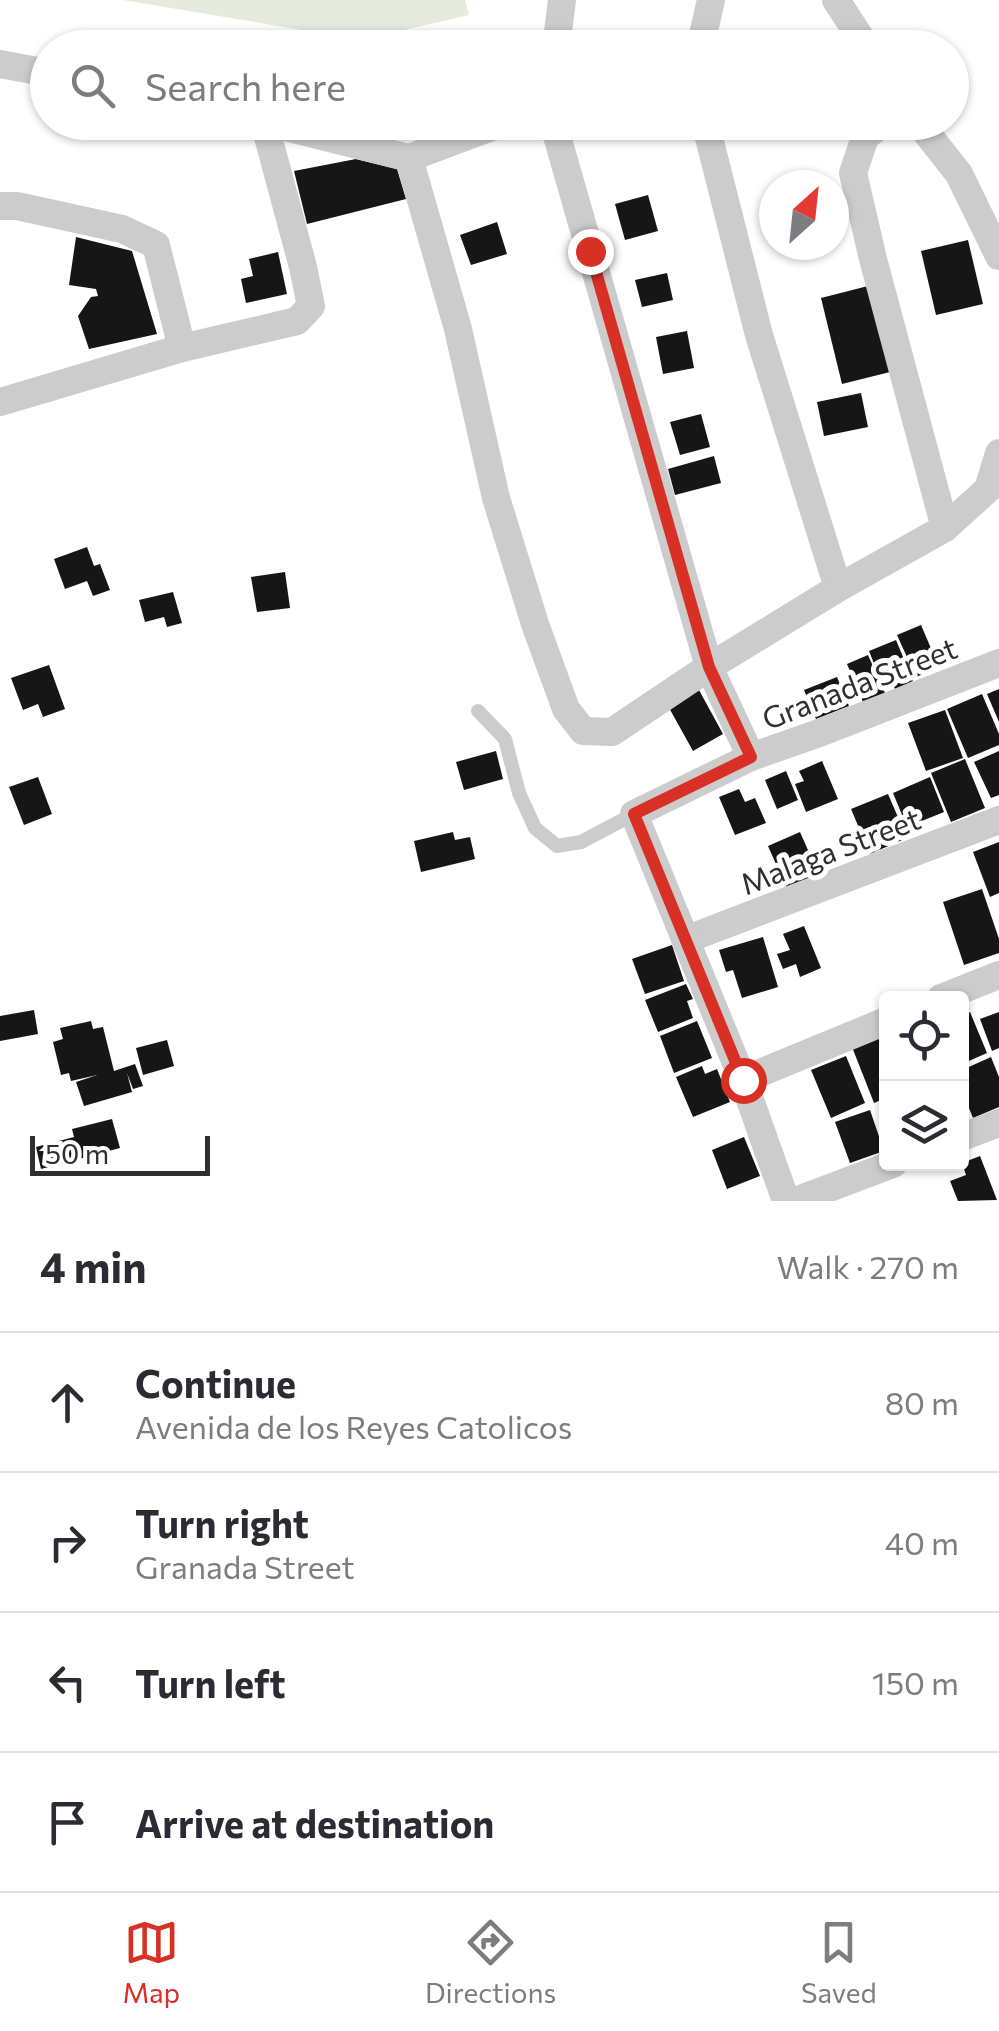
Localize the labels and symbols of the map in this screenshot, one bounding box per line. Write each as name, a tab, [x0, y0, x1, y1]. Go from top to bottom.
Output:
north arrow	[759, 170, 849, 260]
route end	[568, 229, 614, 275]
street label: Granada Street	[756, 628, 962, 736]
street label: Malaga Street	[735, 799, 925, 901]
route start	[721, 1058, 767, 1104]
scale bar	[30, 1131, 210, 1176]

